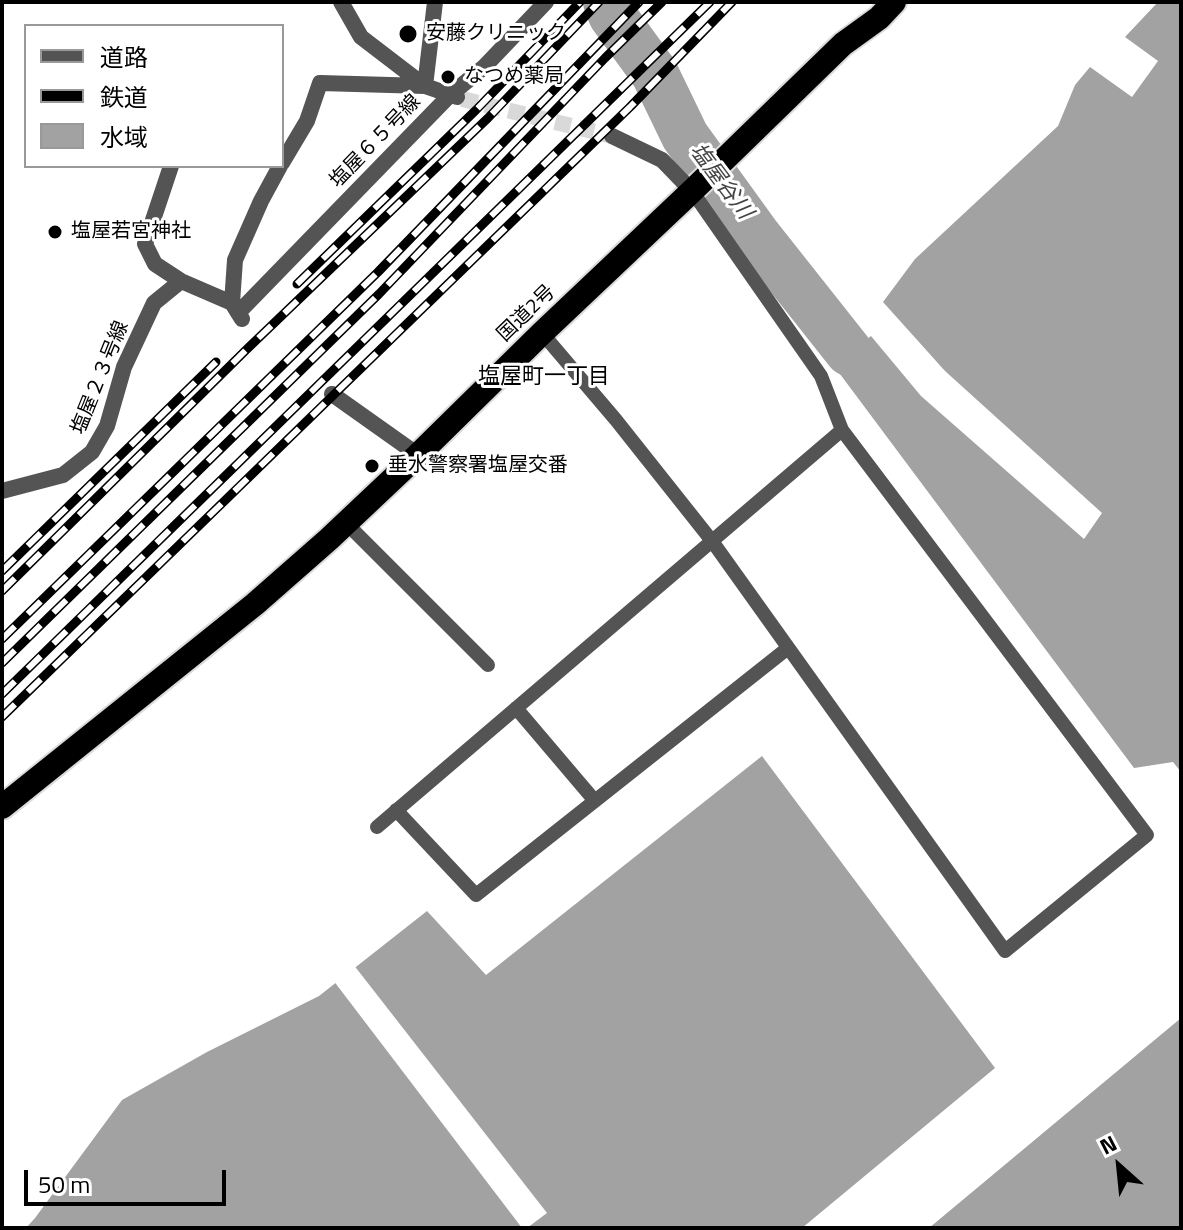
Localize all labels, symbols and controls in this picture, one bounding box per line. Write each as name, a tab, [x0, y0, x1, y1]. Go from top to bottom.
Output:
place label: 安藤クリニック	[426, 22, 566, 46]
marker: 安藤クリニック	[397, 23, 419, 45]
legend	[24, 24, 284, 168]
text: 道路	[100, 39, 148, 75]
place label: なつめ薬局	[464, 65, 564, 89]
marker: なつめ薬局	[439, 68, 457, 86]
text: 鉄道	[100, 79, 148, 115]
street label: 塩屋６５号線	[326, 91, 426, 193]
text: 水域	[100, 119, 148, 155]
water label: 塩屋谷川	[683, 139, 757, 225]
place label: 塩屋若宮神社	[71, 220, 191, 244]
marker: 塩屋若宮神社	[46, 223, 64, 241]
street label: 国道2号	[493, 281, 561, 347]
street label: 塩屋２３号線	[67, 318, 135, 438]
district label: 塩屋町一丁目	[478, 365, 610, 391]
place label: 垂水警察署塩屋交番	[388, 454, 568, 478]
marker: 垂水警察署塩屋交番	[363, 457, 381, 475]
north arrow	[1079, 1126, 1159, 1206]
text: N	[1094, 1126, 1123, 1163]
scale bar	[28, 1154, 230, 1204]
text: 50 m	[38, 1166, 90, 1202]

